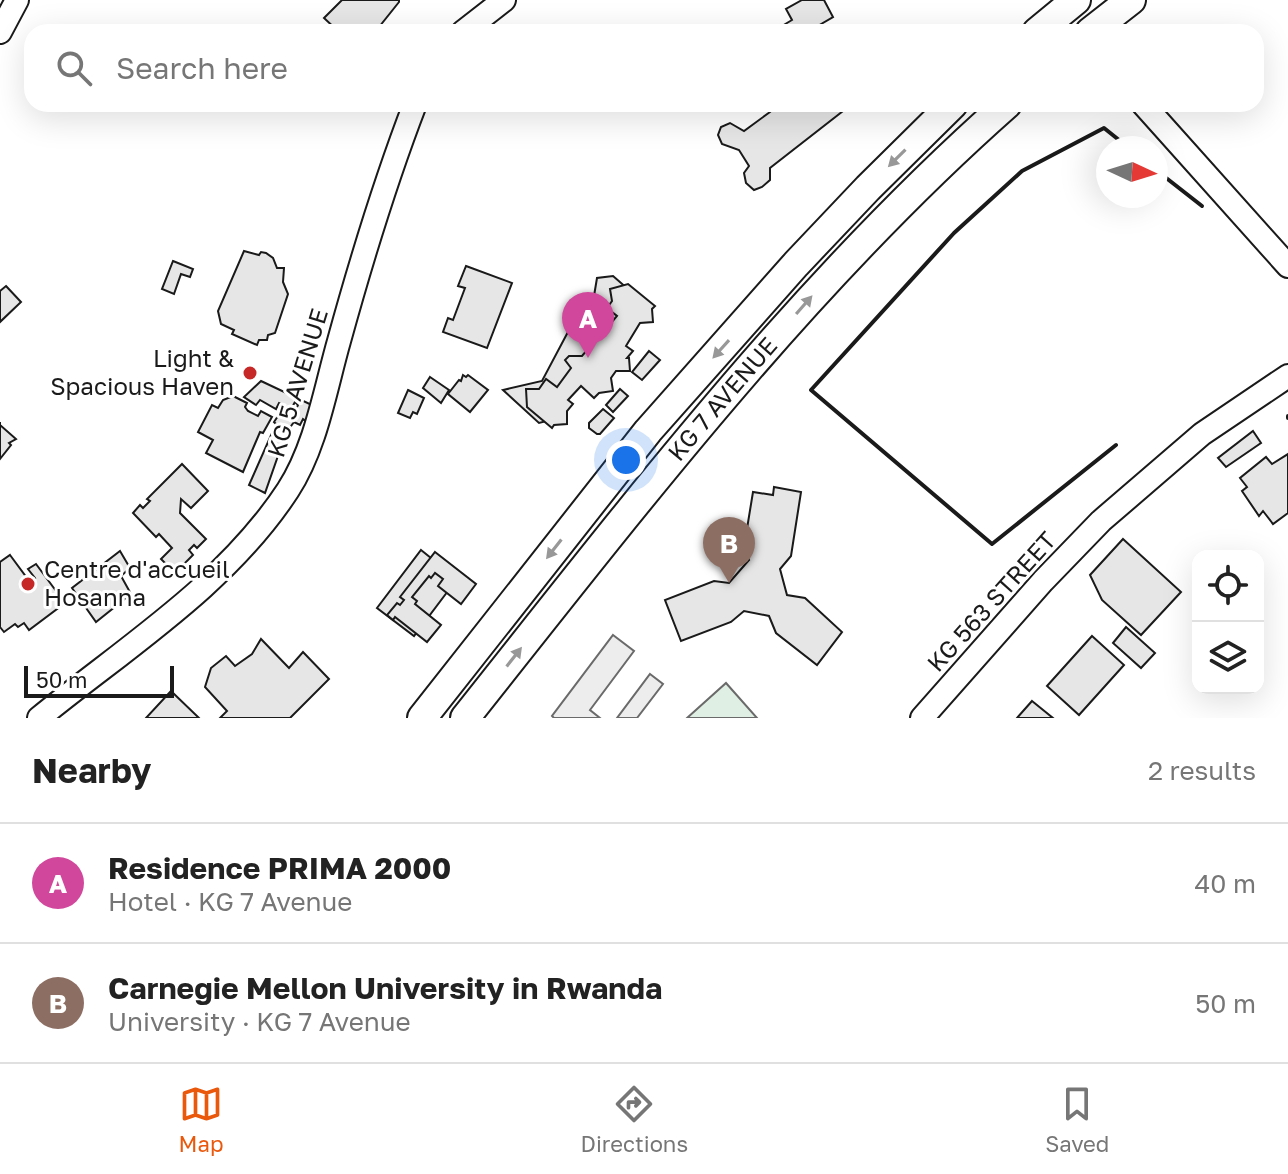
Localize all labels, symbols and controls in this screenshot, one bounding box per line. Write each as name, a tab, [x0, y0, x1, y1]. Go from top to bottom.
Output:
search box	[24, 24, 1264, 112]
icon: search	[52, 46, 96, 90]
text: Search here	[116, 50, 288, 86]
north arrow	[1096, 136, 1168, 208]
one-way arrow	[888, 149, 907, 167]
pin: A	[562, 292, 614, 358]
one-way arrow	[795, 296, 812, 316]
street label: KG 5 AVENUE	[260, 305, 333, 460]
street label: KG 7 AVENUE	[661, 331, 782, 466]
one-way arrow	[712, 340, 730, 359]
place label: Light & Spacious Haven	[50, 343, 234, 400]
marker: Light & Spacious Haven	[241, 364, 259, 382]
your location	[606, 440, 646, 480]
pin: B	[703, 517, 755, 583]
street label: KG 563 STREET	[920, 525, 1061, 677]
one-way arrow	[546, 539, 563, 559]
map controls	[1192, 550, 1264, 694]
button: locate	[1192, 550, 1264, 622]
place label: Centre d'accueil Hosanna	[44, 554, 230, 611]
marker: Centre d'accueil Hosanna	[19, 575, 37, 593]
button: layers	[1192, 622, 1264, 694]
one-way arrow	[505, 647, 521, 667]
scale bar	[24, 662, 174, 698]
text: 50 m	[36, 666, 87, 693]
text: Nearby	[32, 750, 152, 790]
text: 2 results	[1148, 755, 1256, 786]
text: Residence PRIMA 2000	[108, 850, 451, 886]
text: A	[49, 868, 67, 899]
text: 40 m	[1195, 868, 1256, 899]
text: Hotel · KG 7 Avenue	[108, 886, 352, 917]
text: Carnegie Mellon University in Rwanda	[108, 970, 662, 1006]
text: B	[49, 988, 67, 1019]
text: 50 m	[1195, 988, 1256, 1019]
text: University · KG 7 Avenue	[108, 1006, 411, 1037]
tab: Map	[179, 1082, 223, 1157]
tab: Directions	[581, 1082, 688, 1157]
tab: Saved	[1045, 1082, 1109, 1157]

